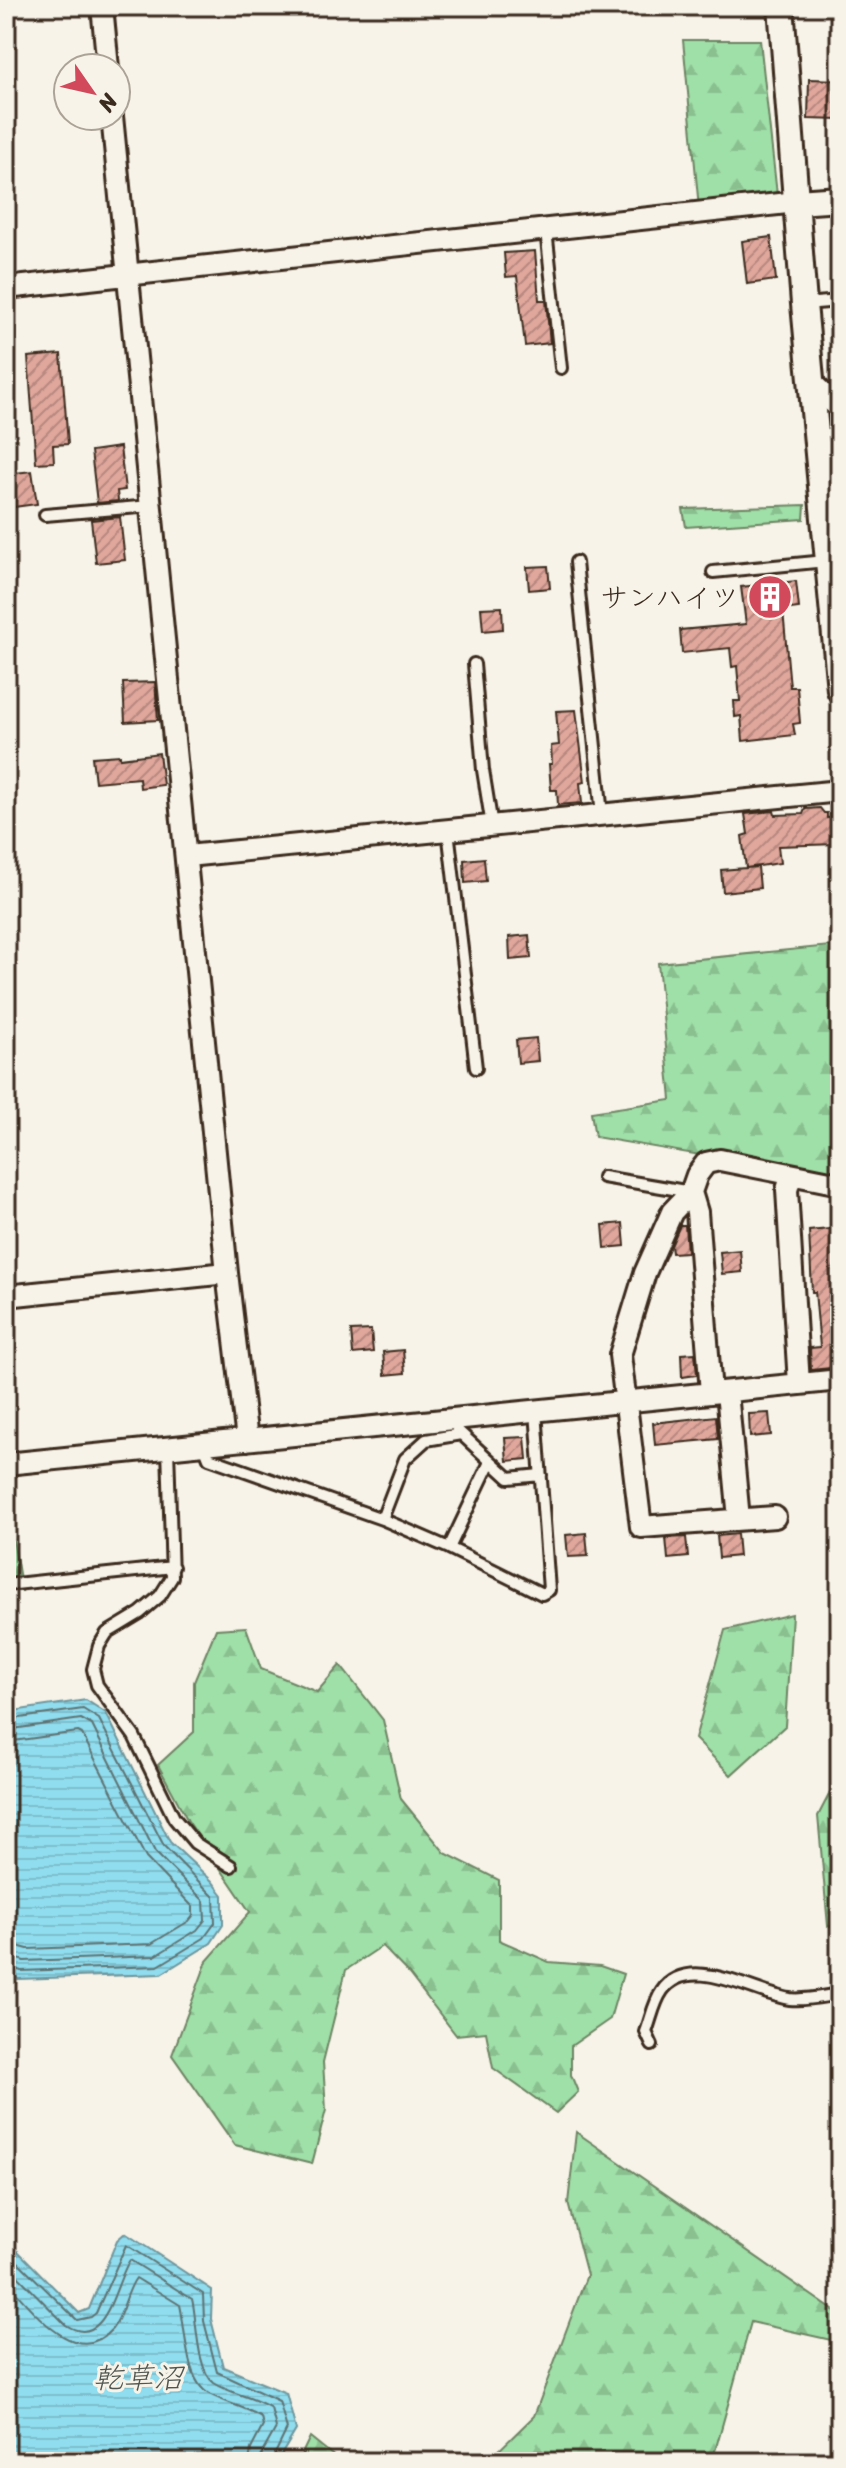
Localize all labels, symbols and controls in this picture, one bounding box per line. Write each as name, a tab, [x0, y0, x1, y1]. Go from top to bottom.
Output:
north arrow	[52, 52, 132, 132]
text: N	[87, 85, 129, 121]
place label: サンハイツ	[600, 573, 739, 622]
building icon: サンハイツ	[746, 573, 794, 621]
water label: 乾草沼	[93, 2351, 186, 2405]

